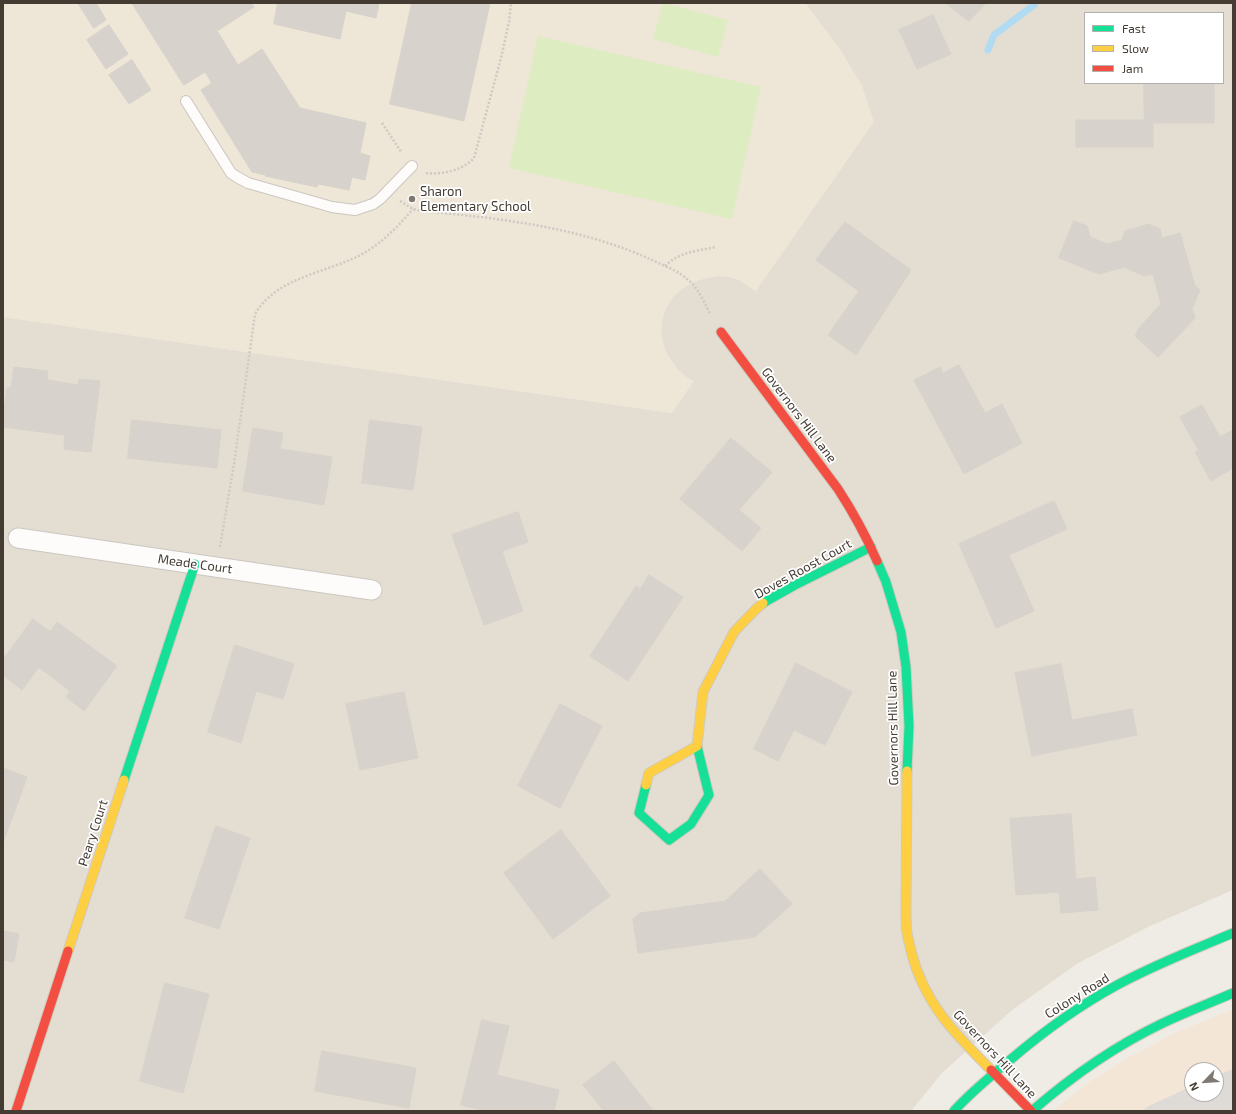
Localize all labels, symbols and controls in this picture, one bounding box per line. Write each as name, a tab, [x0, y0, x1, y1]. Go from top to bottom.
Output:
legend	[1084, 12, 1224, 84]
text: Fast	[1122, 21, 1145, 35]
text: Slow	[1122, 41, 1149, 55]
text: Jam	[1122, 61, 1143, 75]
place label: Sharon Elementary School	[420, 184, 531, 215]
marker: Sharon Elementary School	[407, 194, 417, 204]
street label: Governors Hill Lane	[758, 364, 840, 466]
street label: Doves Roost Court	[752, 536, 854, 602]
street label: Meade Court	[157, 551, 233, 577]
street label: Governors Hill Lane	[884, 670, 902, 786]
street label: Peary Court	[75, 798, 111, 868]
street label: Colony Road	[1042, 970, 1112, 1022]
street label: Governors Hill Lane	[950, 1007, 1040, 1101]
north arrow	[1184, 1062, 1224, 1102]
text: N	[1186, 1081, 1201, 1093]

